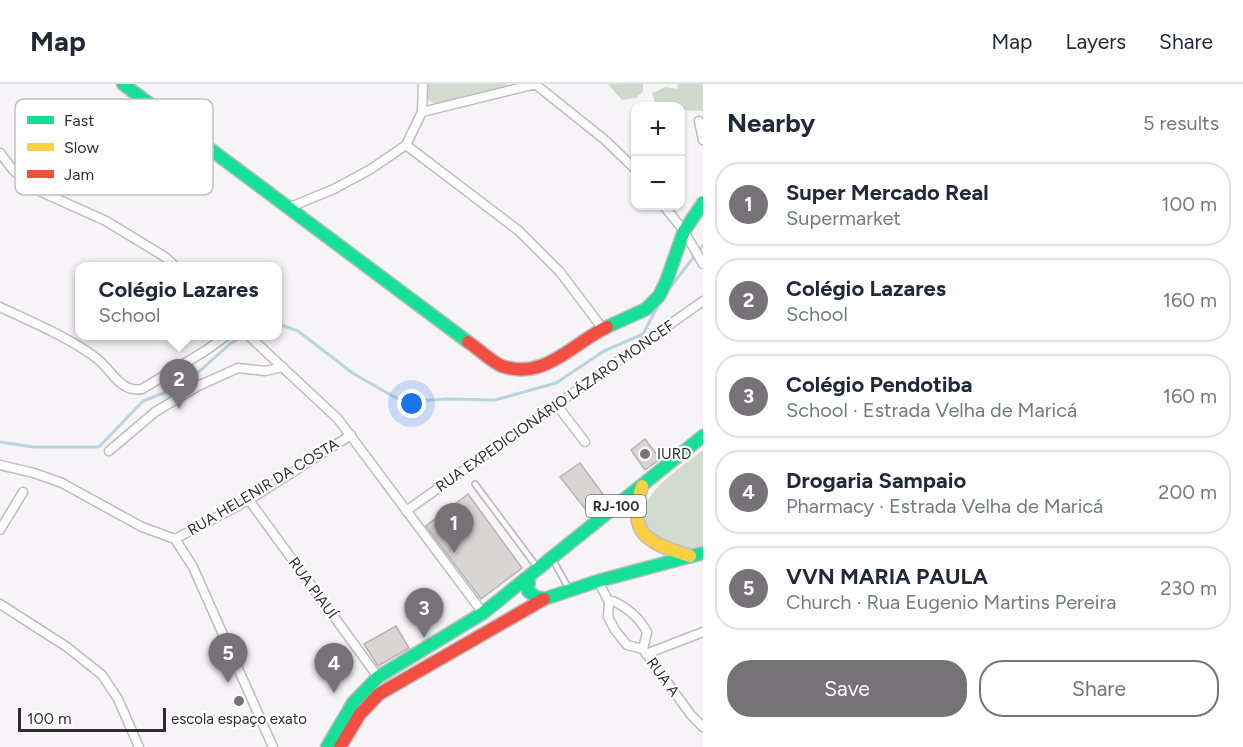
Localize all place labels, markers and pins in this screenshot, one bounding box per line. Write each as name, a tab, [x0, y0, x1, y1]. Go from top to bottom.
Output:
pin: 2	[160, 360, 198, 409]
place label: IURD	[657, 445, 691, 463]
marker: IURD	[638, 447, 652, 461]
pin: 1	[434, 504, 474, 553]
pin: 3	[404, 588, 444, 638]
pin: 5	[208, 634, 248, 683]
pin: 4	[314, 644, 354, 693]
marker: escola espaço exato	[232, 694, 246, 708]
place label: escola espaço exato	[171, 710, 307, 728]

